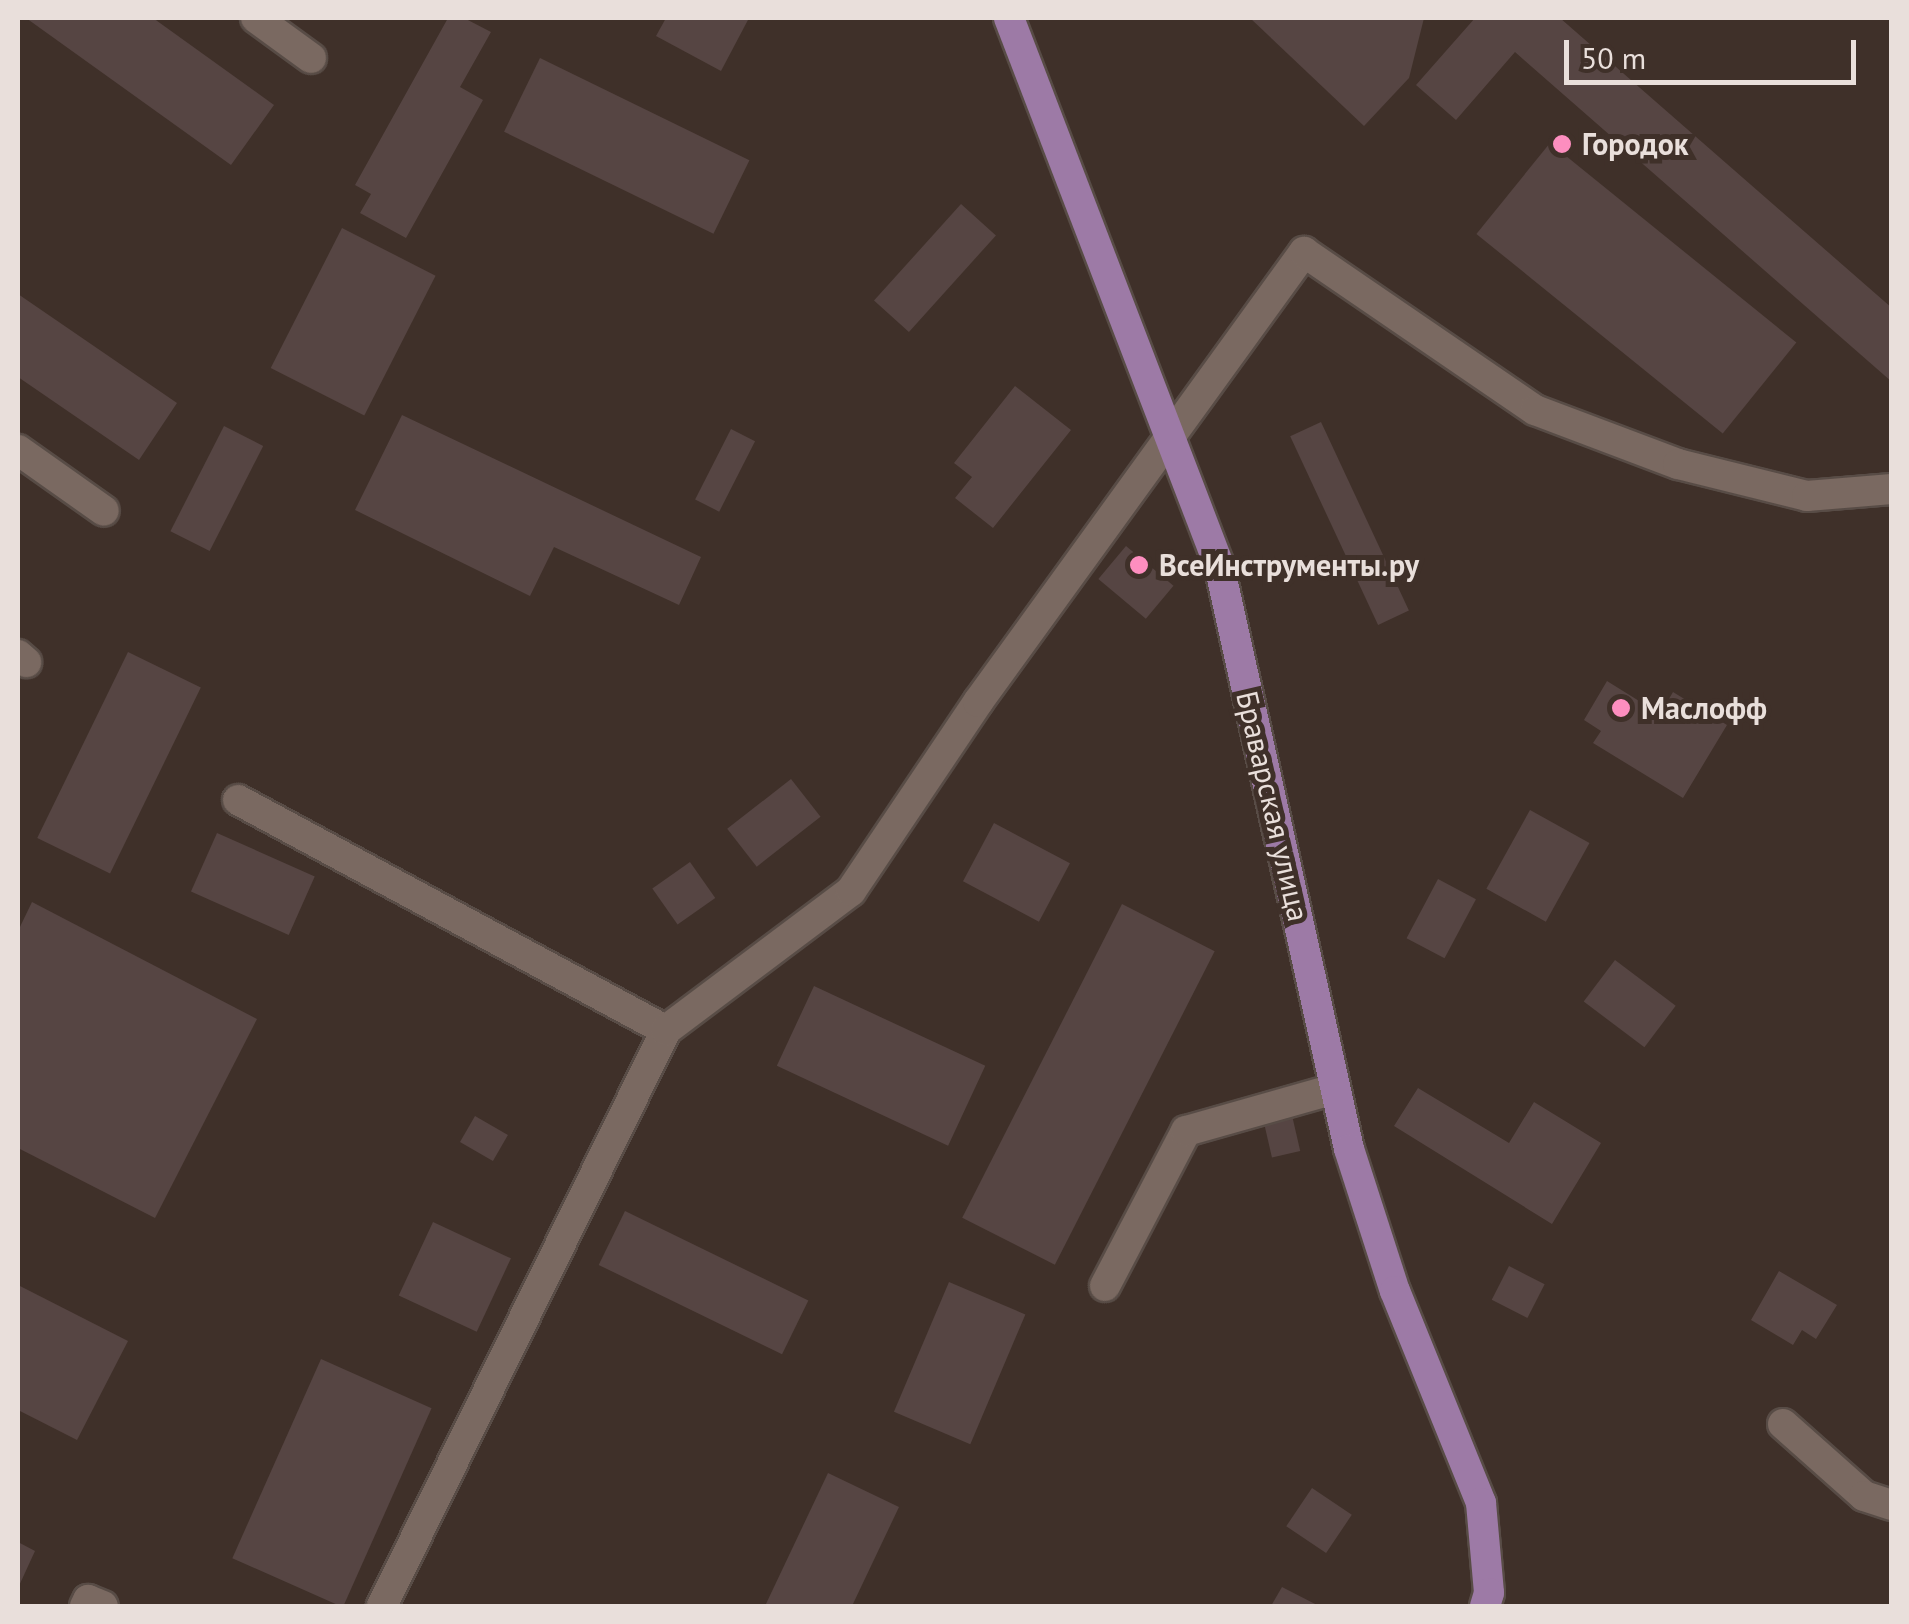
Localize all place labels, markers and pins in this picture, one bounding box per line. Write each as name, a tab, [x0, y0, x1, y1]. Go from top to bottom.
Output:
place label: Городок	[1582, 126, 1688, 162]
marker: Городок	[1551, 133, 1573, 155]
place label: ВсеИнструменты.ру	[1159, 547, 1419, 583]
marker: ВсеИнструменты.ру	[1128, 554, 1150, 576]
place label: Маслофф	[1641, 690, 1767, 726]
marker: Маслофф	[1610, 697, 1632, 719]

